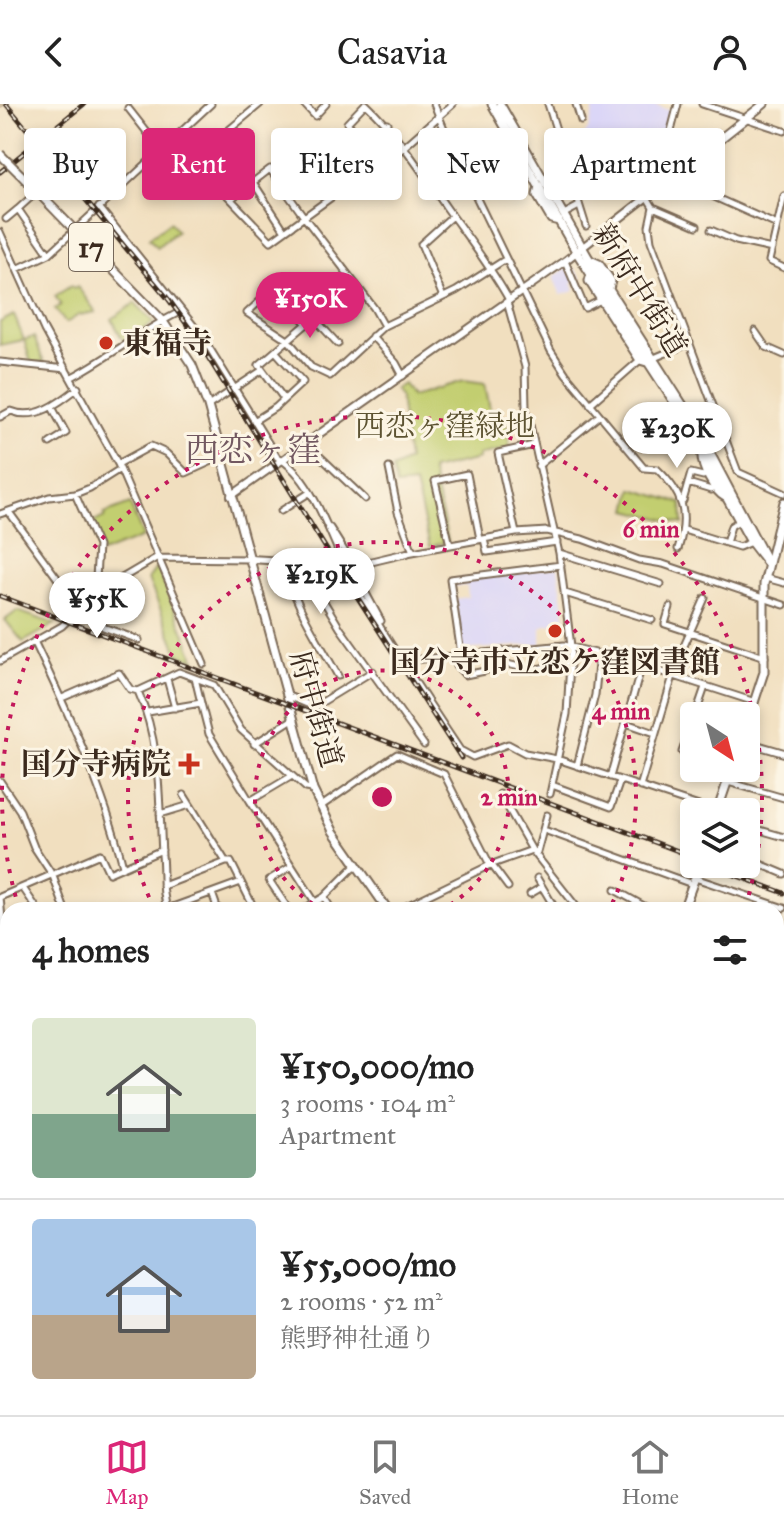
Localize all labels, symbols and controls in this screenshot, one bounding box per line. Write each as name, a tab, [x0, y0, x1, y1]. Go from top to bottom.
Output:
icon: back	[32, 30, 76, 74]
text: Casavia	[337, 30, 447, 74]
icon: person	[708, 30, 752, 74]
chip: Buy	[24, 128, 126, 200]
chip: Rent	[142, 128, 255, 200]
chip: Filters	[271, 128, 402, 200]
chip: New	[418, 128, 528, 200]
chip: Apartment	[544, 128, 725, 200]
street label: 新府中街道	[585, 217, 695, 363]
road number: 17	[69, 223, 113, 271]
pin: ¥150K	[254, 272, 366, 340]
text: ¥150K	[274, 282, 346, 314]
place label: 東福寺	[122, 325, 212, 361]
marker: 東福寺	[97, 334, 115, 352]
pin: ¥230K	[621, 402, 733, 470]
park label: 西恋ヶ窪緑地	[355, 408, 535, 444]
text: ¥230K	[640, 412, 714, 444]
district label: 西恋ヶ窪	[185, 429, 321, 470]
text: 6 min	[622, 514, 680, 544]
pin: ¥219K	[265, 548, 377, 616]
text: ¥219K	[285, 558, 357, 590]
pin: ¥55K	[50, 572, 144, 640]
text: ¥55K	[67, 582, 127, 614]
marker: 国分寺市立恋ケ窪図書館	[546, 622, 564, 640]
place label: 国分寺市立恋ケ窪図書館	[390, 644, 720, 680]
street label: 府中街道	[282, 646, 350, 772]
text: 4 min	[592, 696, 650, 726]
north arrow	[680, 702, 760, 782]
map controls	[680, 702, 760, 878]
place label: 国分寺病院	[21, 746, 171, 782]
marker: 国分寺病院	[178, 753, 200, 775]
text: 2 min	[481, 782, 537, 812]
centre of rings	[368, 783, 396, 811]
button: layers	[680, 798, 760, 878]
icon: filters	[708, 928, 752, 972]
text: 4 homes	[32, 930, 149, 971]
text: ¥150,000/mo	[280, 1046, 474, 1087]
icon: home	[96, 1050, 192, 1146]
text: 3 rooms · 104 m²	[280, 1087, 455, 1119]
text: Apartment	[280, 1119, 396, 1151]
text: ¥55,000/mo	[280, 1244, 456, 1285]
icon: home	[96, 1251, 192, 1347]
text: 2 rooms · 52 m²	[280, 1285, 443, 1317]
text: 熊野神社通り	[280, 1322, 436, 1354]
tab: Map	[105, 1435, 149, 1510]
tab: Saved	[359, 1435, 411, 1510]
tab: Home	[621, 1435, 679, 1510]

